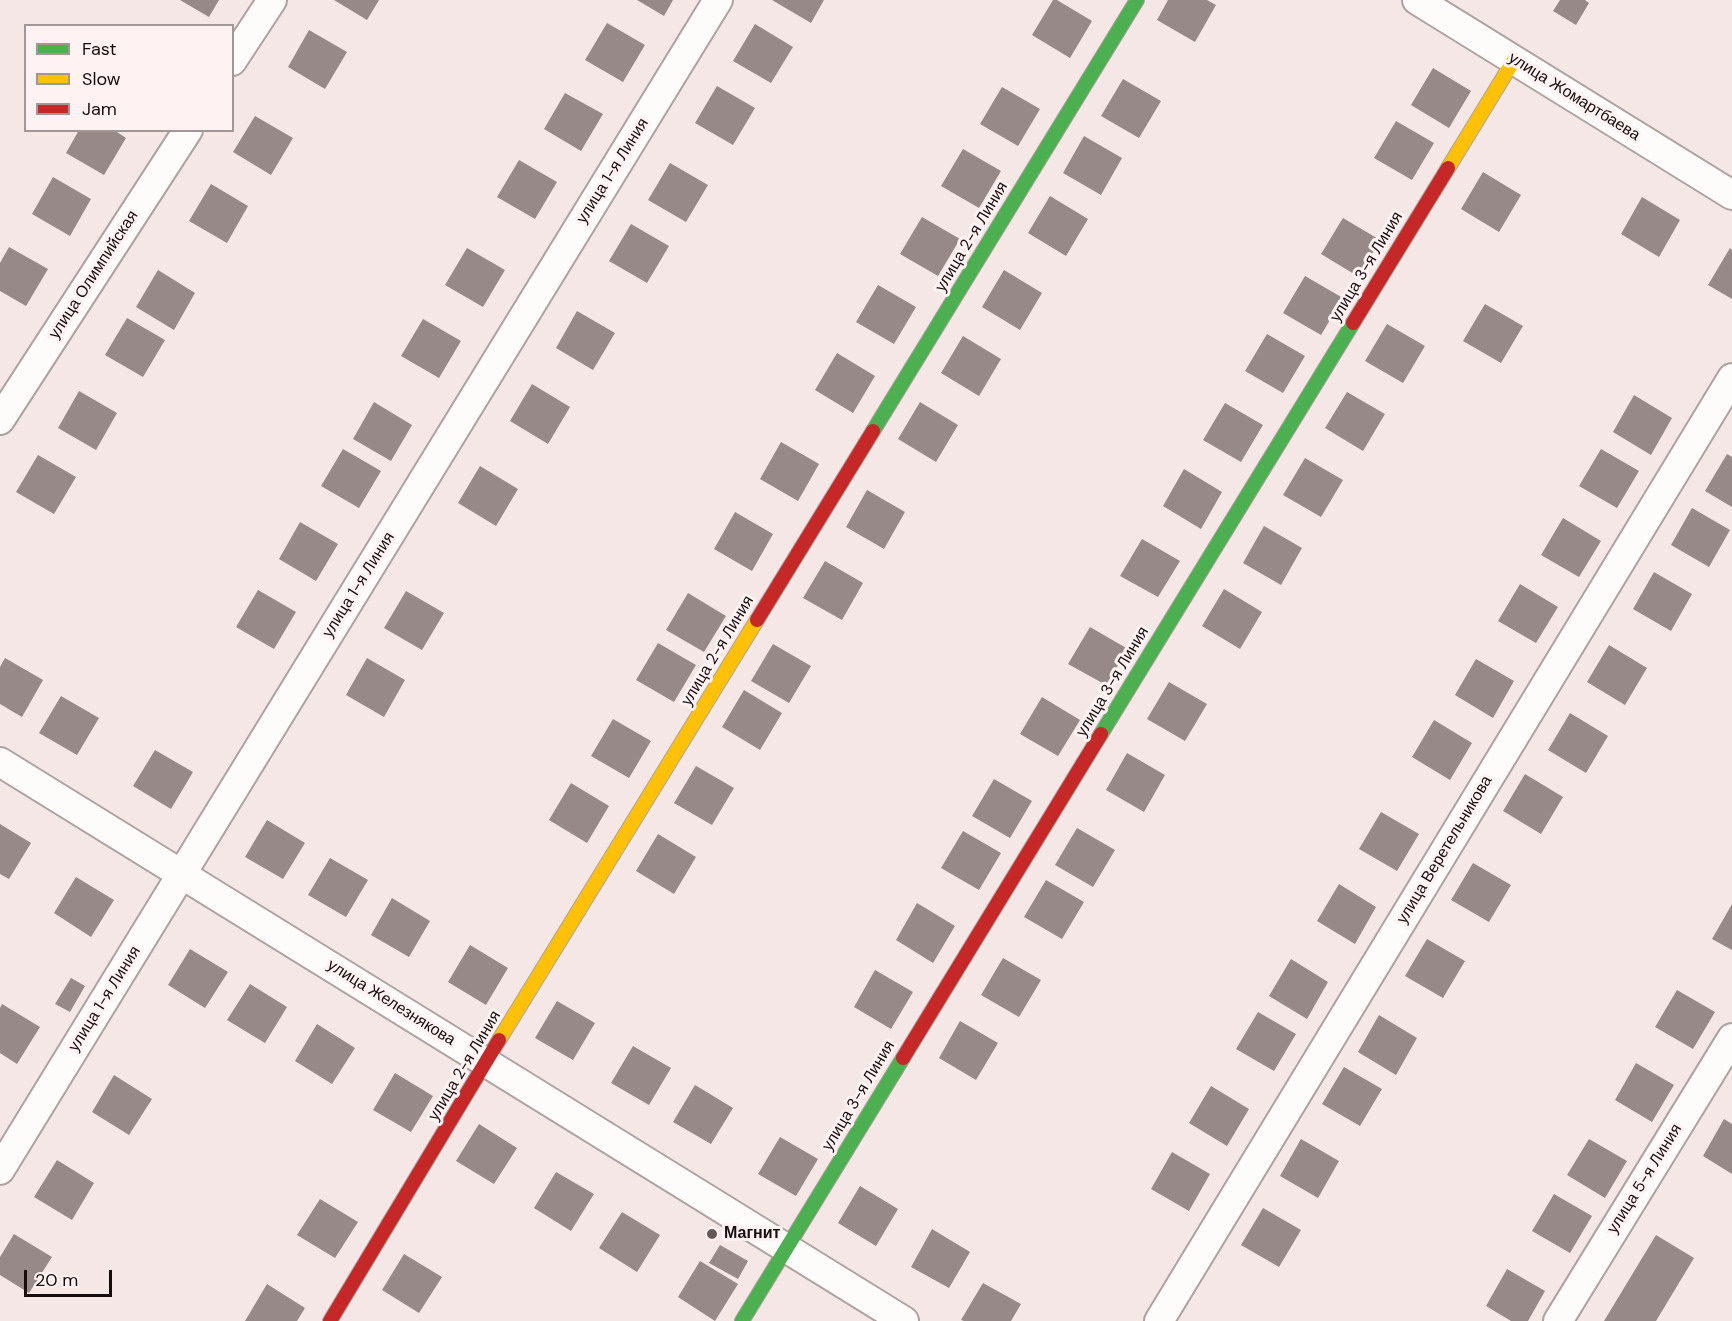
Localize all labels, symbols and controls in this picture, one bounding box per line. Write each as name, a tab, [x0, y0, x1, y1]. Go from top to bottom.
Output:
legend	[24, 24, 234, 132]
text: Fast	[82, 37, 117, 61]
street label: улица Жомартбаева	[1505, 49, 1643, 145]
text: Slow	[82, 67, 121, 91]
text: Jam	[82, 97, 117, 121]
street label: улица 1-я Линия	[573, 115, 653, 227]
street label: улица 2-я Линия	[932, 179, 1012, 295]
street label: улица Олимпийская	[45, 207, 143, 343]
street label: улица 3-я Линия	[1327, 208, 1407, 326]
street label: улица 1-я Линия	[319, 529, 399, 641]
street label: улица 2-я Линия	[678, 593, 758, 709]
street label: улица 3-я Линия	[1073, 623, 1153, 741]
street label: улица Веретельникова	[1393, 772, 1497, 928]
street label: улица 1-я Линия	[65, 943, 145, 1055]
street label: улица Железнякова	[323, 956, 459, 1050]
street label: улица 2-я Линия	[425, 1008, 505, 1124]
street label: улица 3-я Линия	[819, 1037, 899, 1155]
street label: улица 5-я Линия	[1604, 1121, 1686, 1237]
place label: Магнит	[724, 1224, 780, 1244]
marker: Магнит	[705, 1227, 719, 1241]
scale bar	[27, 1258, 116, 1296]
text: 20 m	[35, 1268, 78, 1292]

